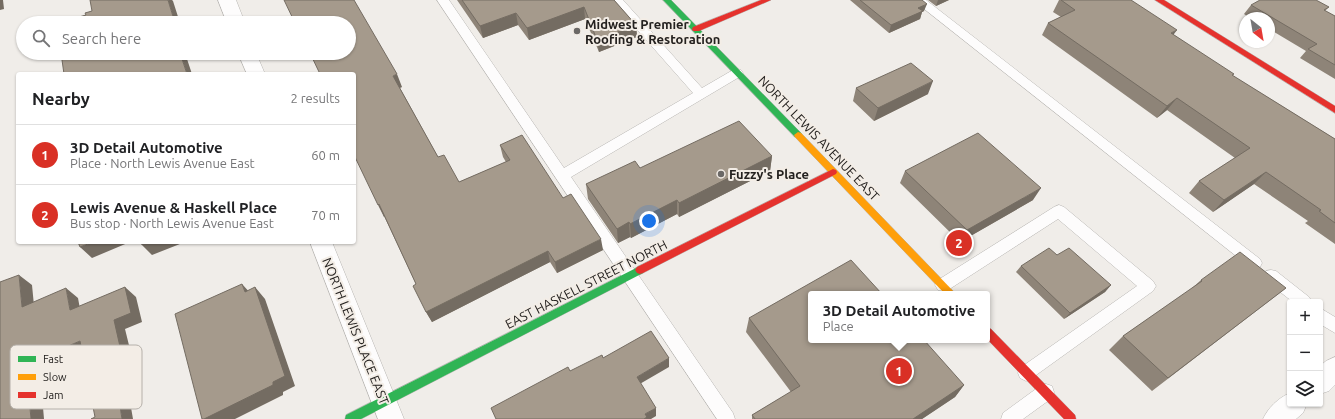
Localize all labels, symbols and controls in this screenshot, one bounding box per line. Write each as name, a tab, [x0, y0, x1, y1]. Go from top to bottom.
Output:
north arrow	[1239, 12, 1275, 48]
search box	[16, 16, 356, 60]
place label: Midwest Premier Roofing & Restoration	[585, 17, 720, 46]
marker: Midwest Premier Roofing & Restoration	[572, 26, 582, 36]
icon: search	[30, 27, 52, 49]
text: Search here	[62, 30, 141, 47]
street label: NORTH LEWIS AVENUE EAST	[756, 73, 882, 203]
text: Nearby	[32, 89, 90, 108]
text: 2 results	[290, 91, 340, 105]
text: 3D Detail Automotive	[70, 139, 223, 156]
text: 1	[41, 148, 49, 162]
text: 60 m	[311, 148, 340, 162]
text: Place · North Lewis Avenue East	[70, 156, 255, 170]
place label: Fuzzy's Place	[729, 167, 809, 181]
marker: Fuzzy's Place	[716, 169, 726, 179]
text: Lewis Avenue & Haskell Place	[70, 199, 277, 216]
text: 2	[41, 208, 49, 222]
text: 70 m	[311, 208, 340, 222]
your location	[639, 211, 659, 231]
text: Bus stop · North Lewis Avenue East	[70, 216, 274, 230]
pin: 2	[946, 228, 972, 258]
street label: EAST HASKELL STREET NORTH	[503, 237, 669, 331]
street label: NORTH LEWIS PLACE EAST	[320, 255, 392, 407]
popup	[808, 291, 990, 343]
map controls	[1287, 299, 1323, 407]
button: +	[1287, 299, 1323, 335]
text: 3D Detail Automotive	[823, 302, 975, 319]
text: Place	[823, 319, 854, 333]
button: −	[1287, 335, 1323, 371]
legend	[10, 345, 142, 409]
text: Fast	[43, 353, 64, 365]
pin: 1	[886, 356, 912, 386]
text: Slow	[43, 371, 67, 383]
button: layers	[1287, 371, 1323, 407]
text: Jam	[43, 389, 64, 401]

